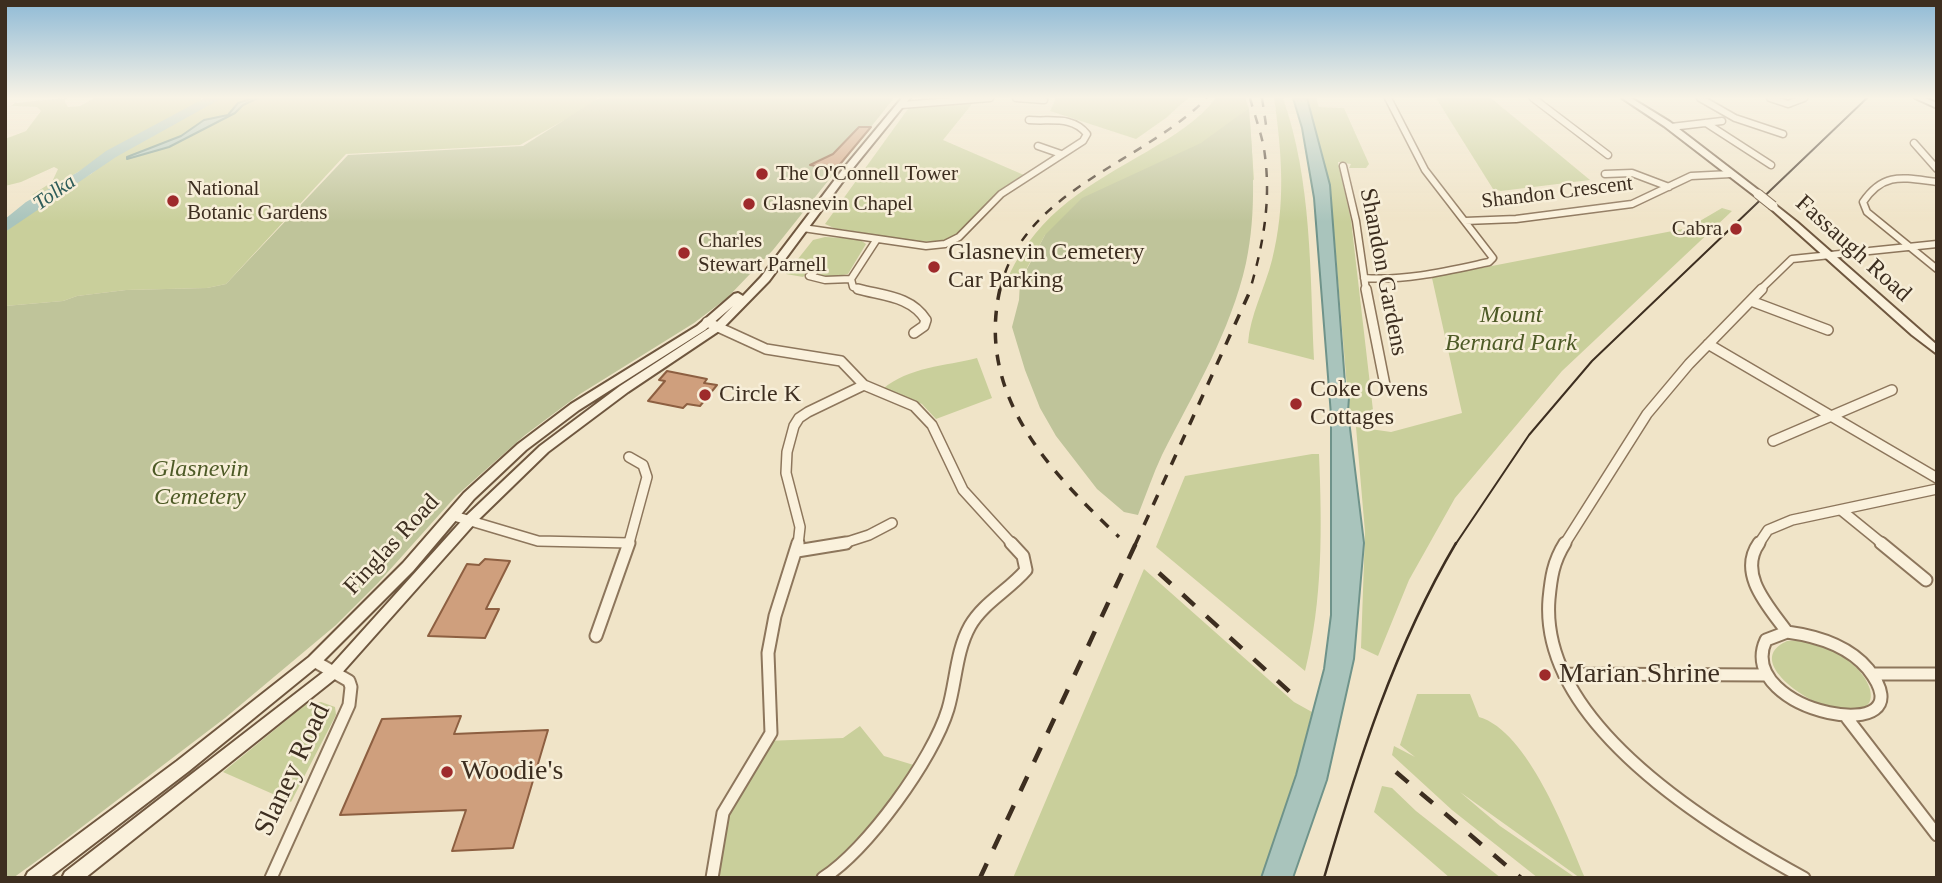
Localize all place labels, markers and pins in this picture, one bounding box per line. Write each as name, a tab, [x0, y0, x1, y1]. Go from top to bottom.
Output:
place label: The O'Connell Tower	[776, 161, 958, 187]
marker: The O'Connell Tower	[754, 166, 770, 182]
place label: National Botanic Gardens	[187, 176, 328, 226]
place label: Glasnevin Chapel	[763, 191, 913, 217]
marker: National Botanic Gardens	[165, 193, 181, 209]
marker: Glasnevin Chapel	[741, 196, 757, 212]
place label: Cabra	[1672, 216, 1722, 242]
marker: Cabra	[1728, 221, 1744, 237]
place label: Charles Stewart Parnell	[698, 228, 827, 278]
place label: Glasnevin Cemetery Car Parking	[948, 239, 1145, 295]
marker: Charles Stewart Parnell	[676, 245, 692, 261]
marker: Glasnevin Cemetery Car Parking	[926, 259, 942, 275]
place label: Coke Ovens Cottages	[1310, 376, 1428, 432]
place label: Circle K	[719, 381, 801, 409]
marker: Circle K	[697, 387, 713, 403]
marker: Coke Ovens Cottages	[1288, 396, 1304, 412]
place label: Marian Shrine	[1559, 658, 1720, 692]
marker: Marian Shrine	[1537, 667, 1553, 683]
place label: Woodie's	[461, 755, 563, 789]
marker: Woodie's	[439, 764, 455, 780]

